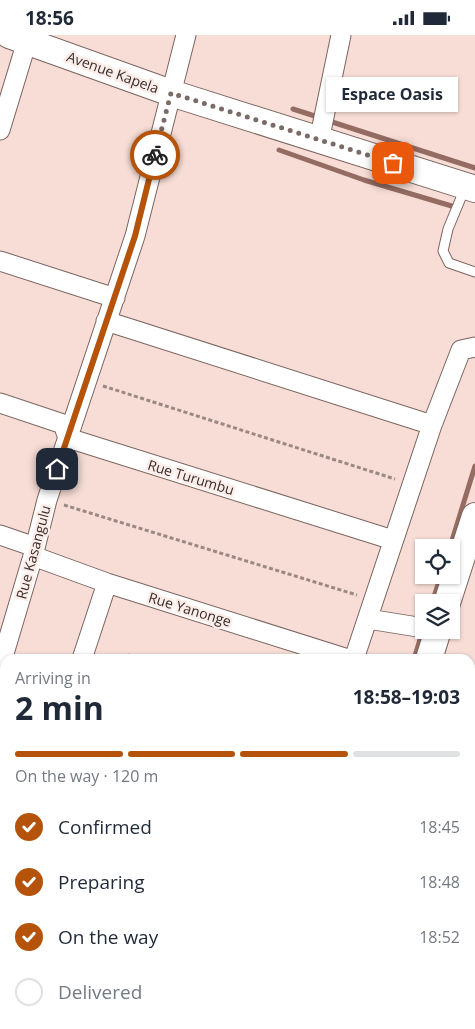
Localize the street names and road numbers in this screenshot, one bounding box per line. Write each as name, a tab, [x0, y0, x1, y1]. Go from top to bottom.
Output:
street label: Avenue Kapela	[64, 47, 162, 97]
street label: Rue Turumbu	[145, 455, 237, 499]
street label: Rue Kasangulu	[11, 503, 55, 601]
street label: Rue Yanonge	[146, 587, 234, 631]

